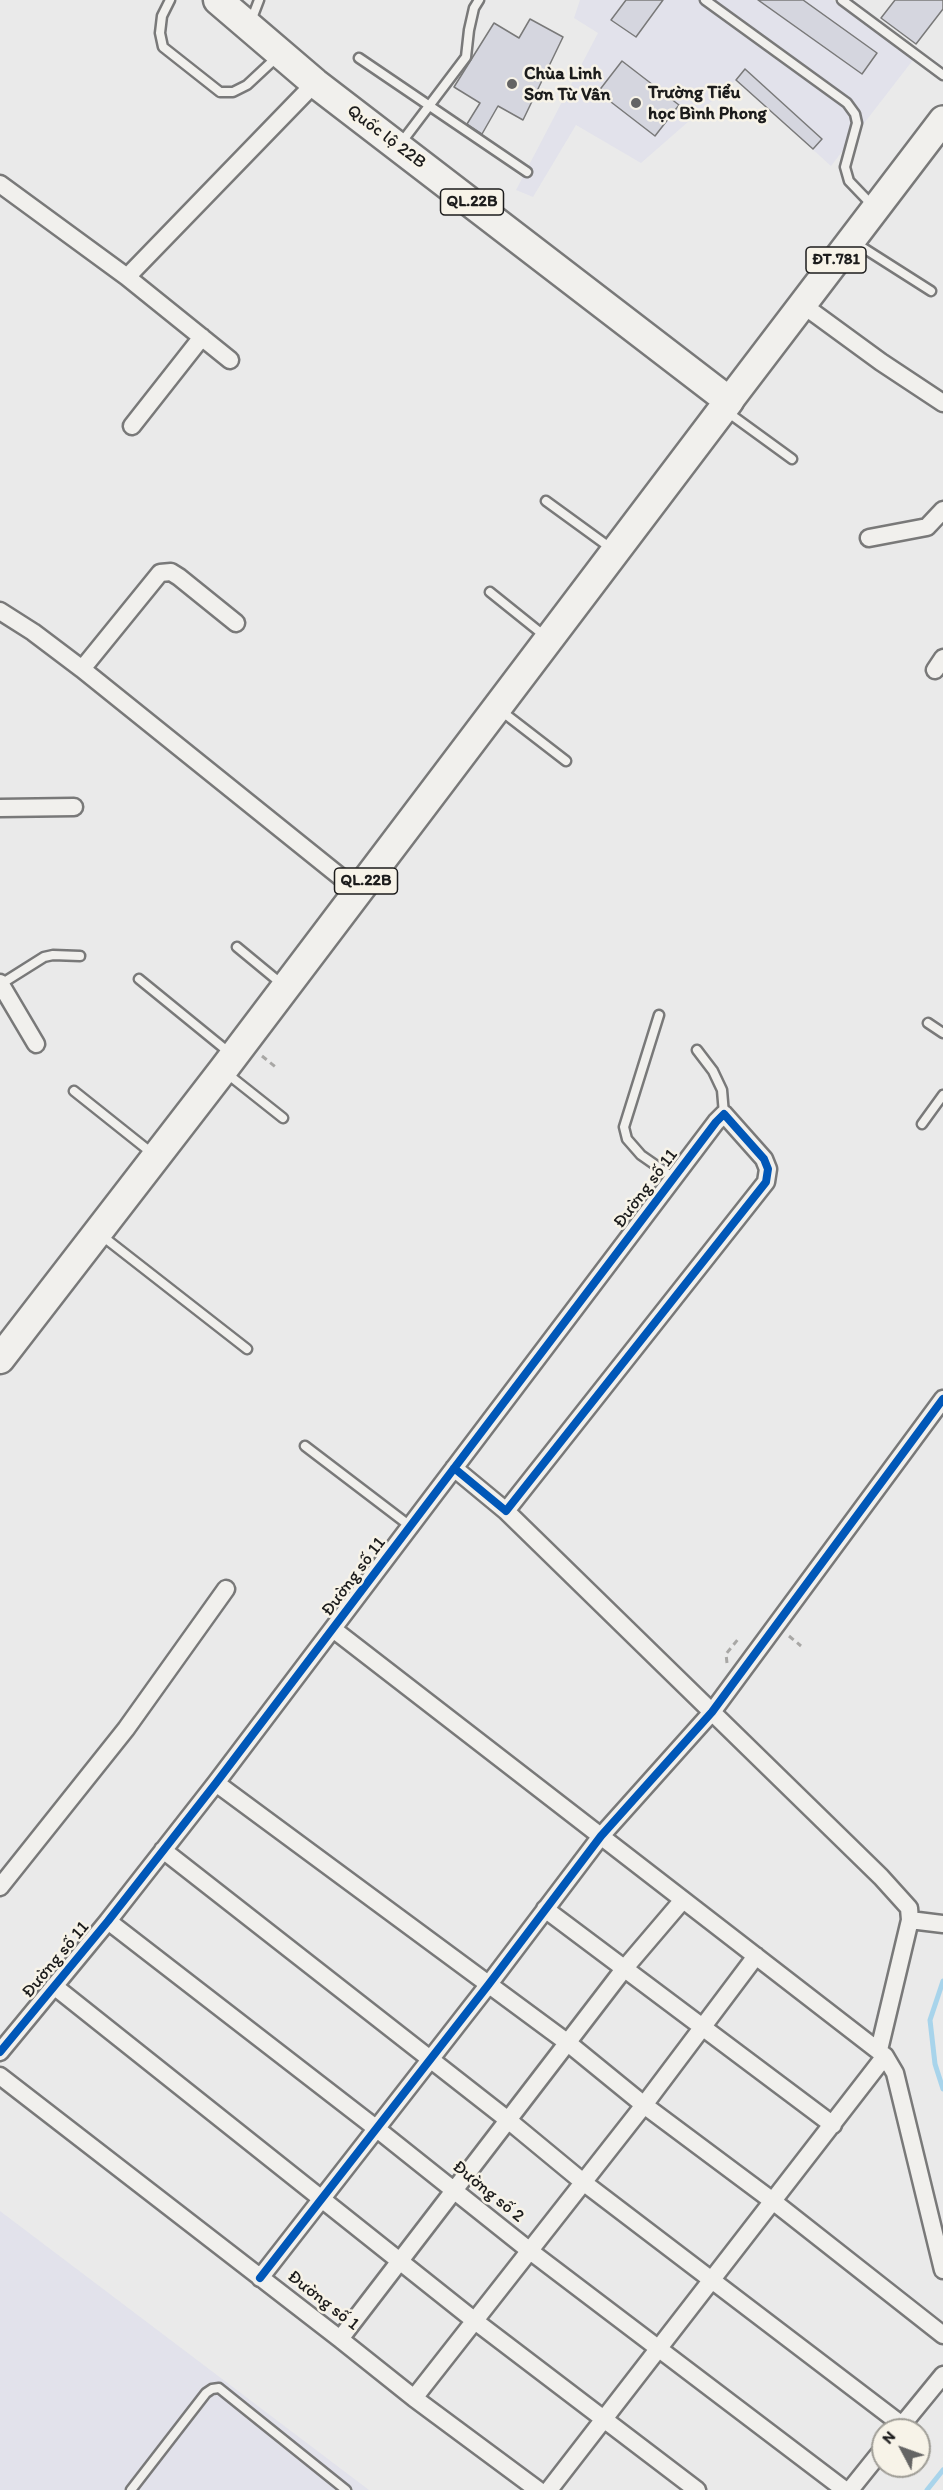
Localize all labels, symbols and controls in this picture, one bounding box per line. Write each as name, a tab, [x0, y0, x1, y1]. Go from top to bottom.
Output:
place label: Chùa Linh Sơn Từ Vân	[524, 63, 610, 106]
marker: Chùa Linh Sơn Từ Vân	[505, 77, 519, 91]
place label: Trường Tiểu học Bình Phong	[648, 82, 767, 124]
marker: Trường Tiểu học Bình Phong	[629, 96, 643, 110]
street label: Quốc lộ 22B	[342, 100, 430, 174]
road number: QL.22B	[440, 189, 504, 215]
road number: ĐT.781	[806, 247, 866, 273]
road number: QL.22B	[334, 868, 398, 894]
street label: Đường số 11	[609, 1145, 683, 1233]
street label: Đường số 11	[317, 1533, 391, 1621]
street label: Đường số 11	[18, 1917, 94, 2003]
street label: Đường số 2	[448, 2156, 528, 2228]
street label: Đường số 1	[283, 2266, 363, 2336]
north arrow	[871, 2418, 931, 2478]
text: N	[878, 2427, 899, 2447]

